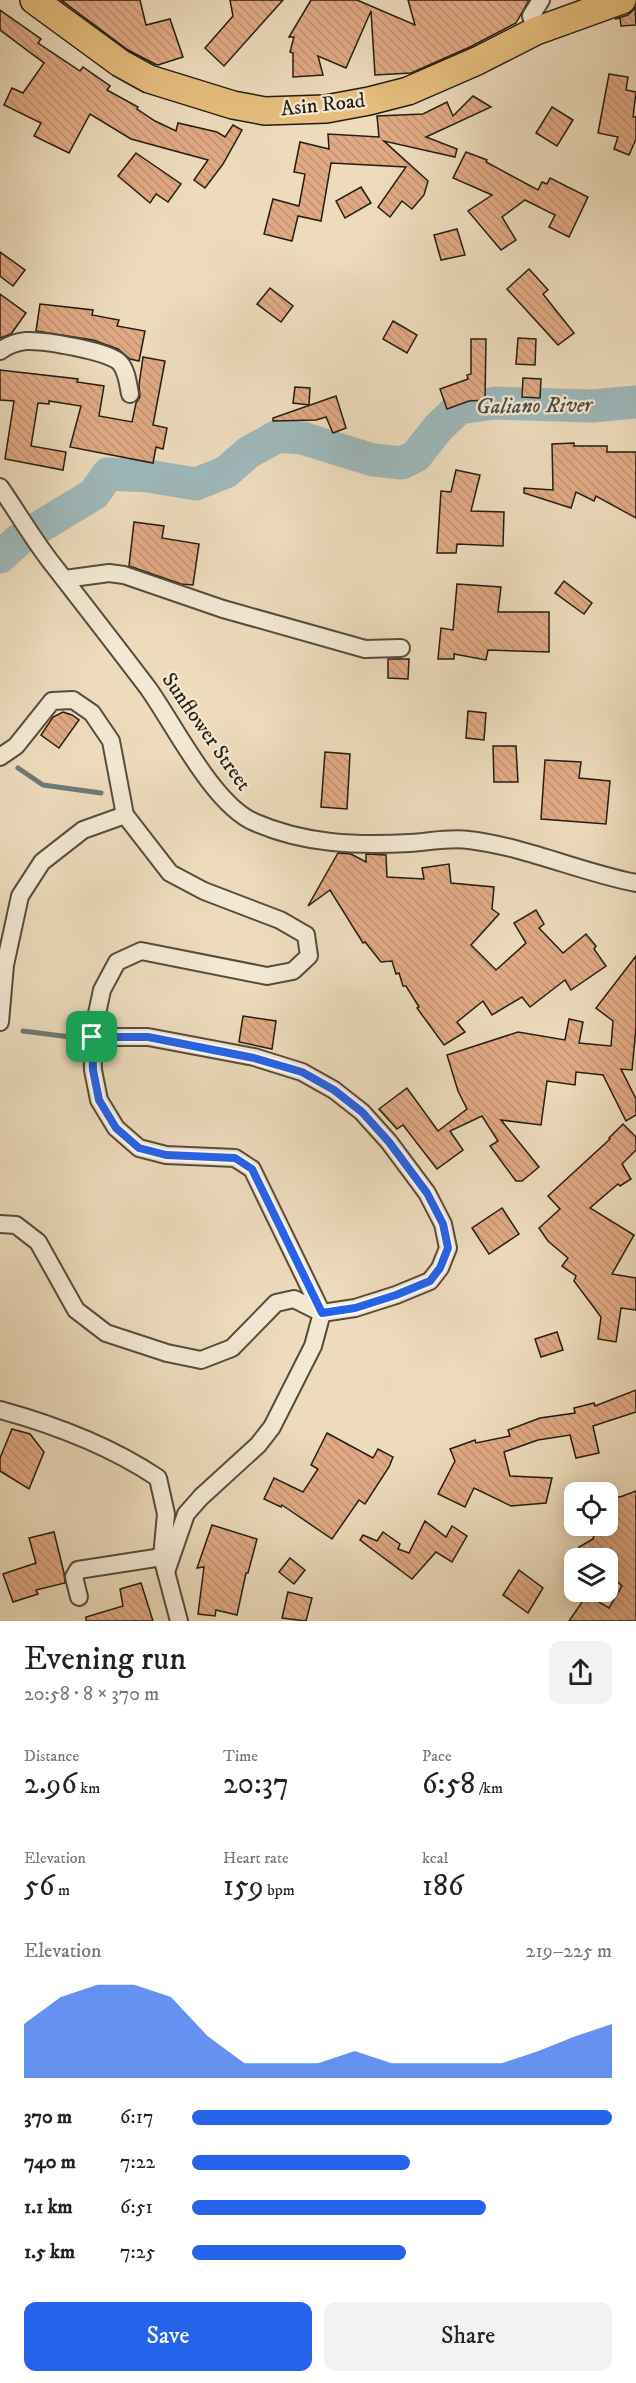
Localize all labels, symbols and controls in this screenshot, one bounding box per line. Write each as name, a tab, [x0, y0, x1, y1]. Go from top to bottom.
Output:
street label: Asin Road	[279, 88, 367, 122]
water label: Galiano River	[476, 391, 594, 421]
street label: Sunflower Street	[156, 668, 256, 796]
pin	[66, 1011, 117, 1062]
icon: arrive	[75, 1020, 108, 1053]
map controls	[564, 1482, 618, 1602]
button: locate	[564, 1482, 618, 1536]
button: layers	[564, 1548, 618, 1602]
text: Evening run	[24, 1639, 186, 1680]
button: share	[549, 1641, 612, 1704]
text: 20:58 · 8 × 370 m	[24, 1682, 159, 1707]
text: Distance	[24, 1746, 79, 1766]
text: Time	[223, 1746, 258, 1766]
text: Pace	[422, 1746, 452, 1766]
text: 2.96	[24, 1766, 77, 1803]
text: 20:37	[223, 1766, 289, 1803]
text: 6:58	[422, 1766, 475, 1803]
text: km	[77, 1778, 100, 1798]
text: /km	[475, 1778, 503, 1798]
text: Elevation	[24, 1848, 86, 1868]
text: Heart rate	[223, 1848, 289, 1868]
text: kcal	[422, 1848, 448, 1868]
text: 56	[24, 1868, 55, 1905]
text: 159	[223, 1868, 264, 1905]
text: 186	[422, 1868, 464, 1905]
text: m	[55, 1880, 70, 1900]
text: bpm	[264, 1880, 295, 1900]
text: Elevation	[24, 1939, 101, 1964]
text: 219–225 m	[526, 1939, 612, 1964]
text: 370 m	[24, 2105, 72, 2130]
text: 6:17	[120, 2105, 154, 2130]
text: 740 m	[24, 2150, 76, 2175]
text: 7:22	[120, 2150, 155, 2175]
text: 1.1 km	[24, 2195, 73, 2220]
text: 6:51	[120, 2195, 153, 2220]
text: 1.5 km	[24, 2240, 75, 2265]
text: 7:25	[120, 2240, 155, 2265]
button: Save	[24, 2302, 312, 2371]
button: Share	[324, 2302, 612, 2371]

